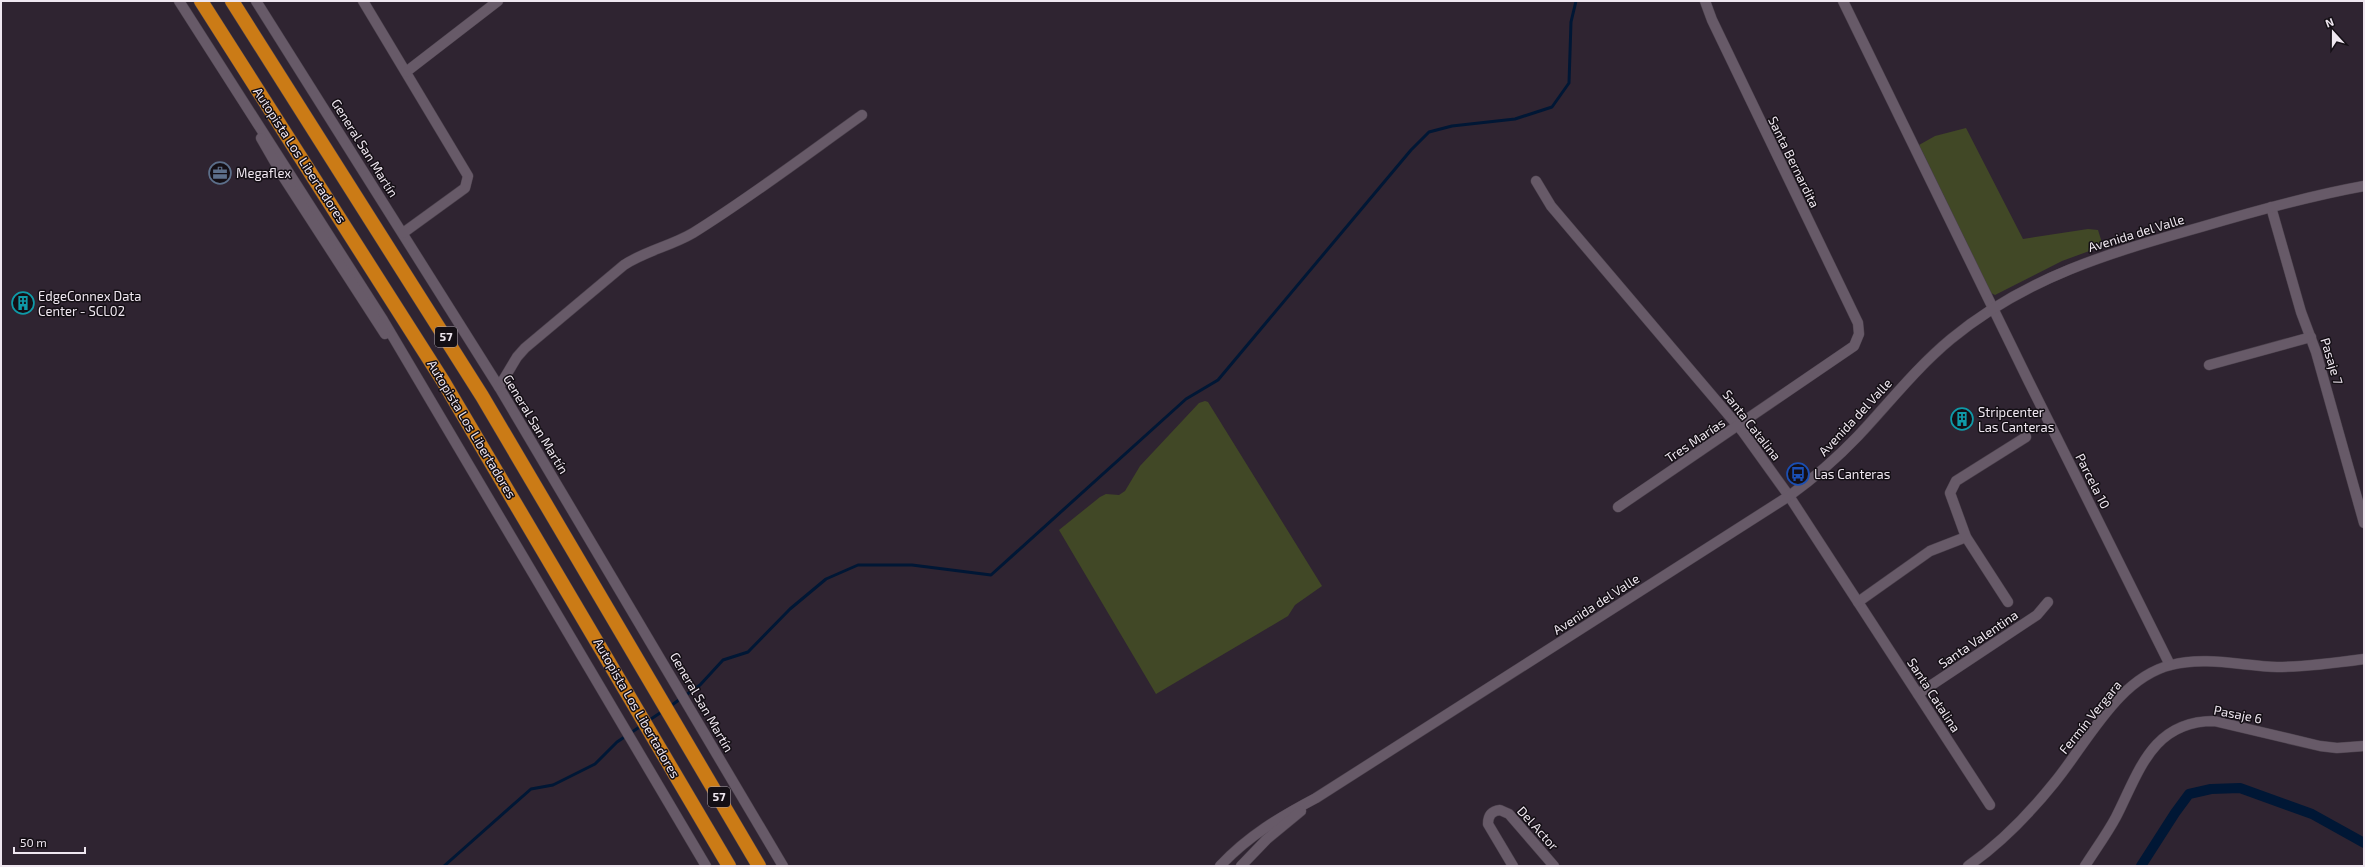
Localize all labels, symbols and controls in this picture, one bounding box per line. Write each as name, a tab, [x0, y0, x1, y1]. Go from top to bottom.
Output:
north arrow	[2313, 12, 2353, 52]
text: N	[2323, 15, 2335, 30]
street label: Autopista Los Libertadores	[250, 84, 350, 226]
street label: General San Martín	[328, 96, 402, 200]
street label: Santa Bernardita	[1765, 114, 1823, 210]
office icon: Megaflex	[207, 160, 233, 186]
place label: Megaflex	[236, 165, 291, 181]
street label: Avenida del Valle	[2086, 211, 2186, 255]
place label: EdgeConnex Data Center - SCL02	[38, 288, 141, 319]
building icon: EdgeConnex Data Center - SCL02	[10, 290, 36, 316]
road number: 57	[435, 327, 457, 347]
street label: Pasaje 7	[2317, 336, 2347, 387]
street label: Autopista Los Libertadores	[424, 357, 520, 501]
street label: General San Martín	[500, 372, 572, 476]
street label: Avenida del Valle	[1815, 375, 1895, 459]
street label: Santa Catalina	[1719, 386, 1785, 464]
place label: Stripcenter Las Canteras	[1978, 404, 2054, 435]
building icon: Stripcenter Las Canteras	[1949, 406, 1975, 432]
street label: Tres Marías	[1662, 414, 1728, 466]
street label: Parcela 10	[2072, 451, 2114, 511]
bus stop icon: Las Canteras	[1785, 461, 1811, 487]
place label: Las Canteras	[1814, 466, 1890, 482]
street label: Avenida del Valle	[1550, 570, 1642, 638]
street label: Santa Valentina	[1935, 606, 2021, 672]
street label: Autopista Los Libertadores	[590, 635, 684, 781]
street label: General San Martín	[667, 649, 737, 755]
street label: Santa Catalina	[1904, 655, 1964, 735]
street label: Fermín Vergara	[2055, 677, 2125, 757]
street label: Pasaje 6	[2212, 701, 2264, 727]
road number: 57	[708, 787, 730, 807]
street label: Del Actor	[1514, 803, 1562, 853]
scale bar	[14, 829, 85, 855]
text: 50 m	[20, 835, 47, 849]

